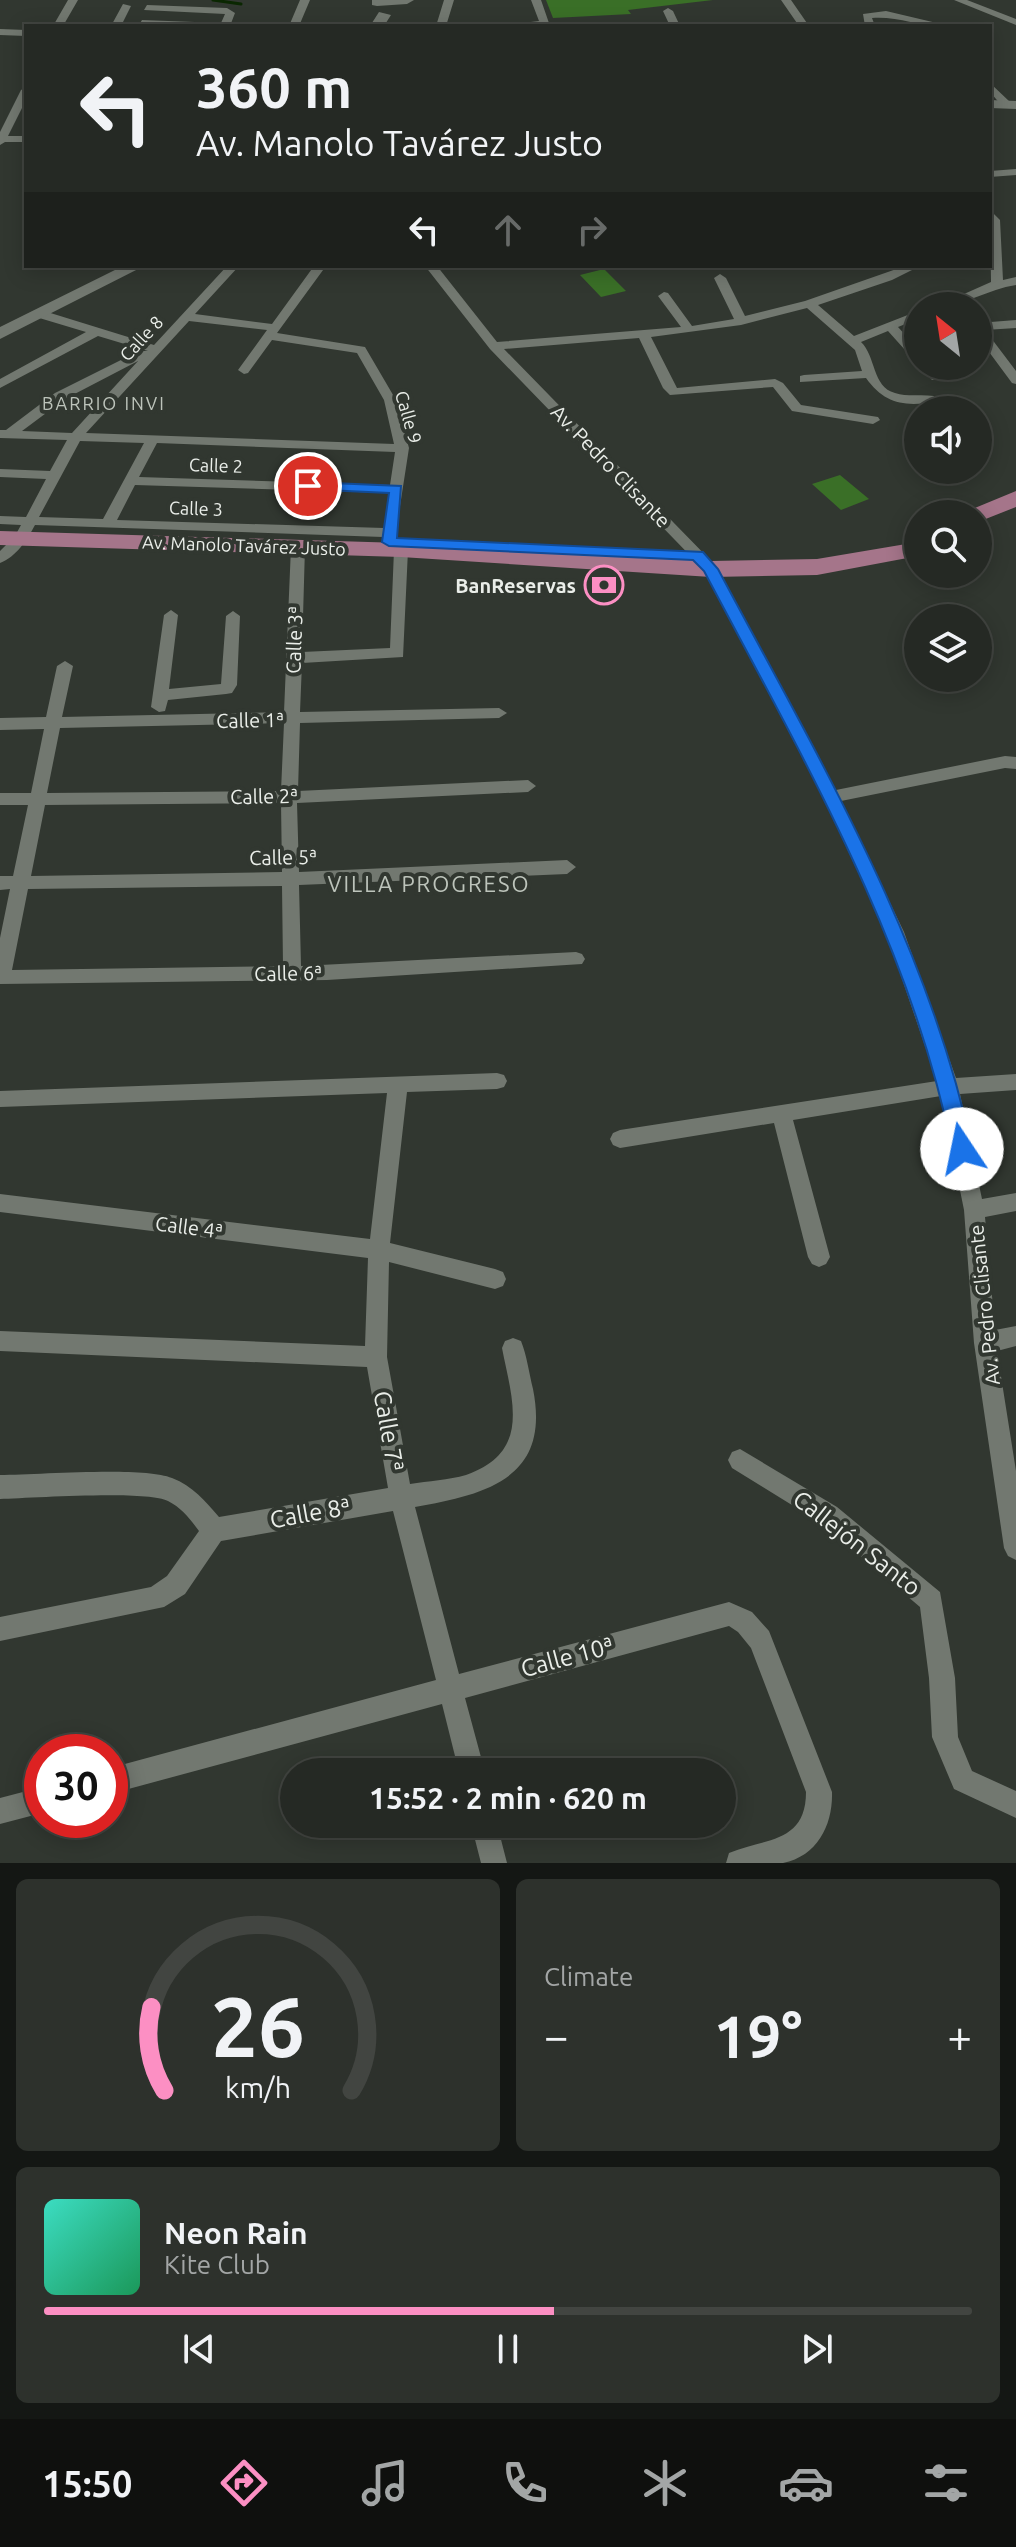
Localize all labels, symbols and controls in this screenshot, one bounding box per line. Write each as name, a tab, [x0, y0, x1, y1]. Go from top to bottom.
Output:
icon: left	[64, 56, 168, 160]
text: 360 m	[196, 56, 352, 119]
text: Av. Manolo Tavárez Justo	[196, 122, 603, 163]
icon: left	[402, 208, 446, 252]
icon: ahead	[486, 208, 530, 252]
icon: right	[570, 208, 614, 252]
north arrow	[904, 292, 992, 380]
map controls	[904, 292, 992, 692]
street label: Calle 8	[115, 311, 167, 365]
street label: Calle 9	[392, 388, 426, 446]
district label: BARRIO INVI	[42, 393, 166, 413]
button: sound	[904, 396, 992, 484]
street label: Av. Pedro Clisante	[547, 400, 675, 532]
pin	[274, 452, 342, 520]
street label: Calle 2	[189, 454, 243, 476]
icon: arrive	[286, 464, 330, 508]
street label: Calle 3	[169, 497, 223, 519]
button: search	[904, 500, 992, 588]
street label: Av. Manolo Tavárez Justo	[142, 531, 346, 559]
bank icon: BanReservas	[583, 564, 625, 606]
place label: BanReservas	[455, 574, 576, 597]
button: layers	[904, 604, 992, 692]
street label: Calle 3ª	[281, 606, 307, 674]
street label: Calle 1ª	[216, 708, 284, 732]
street label: Calle 2ª	[230, 784, 298, 808]
street label: Calle 5ª	[249, 845, 317, 869]
district label: VILLA PROGRESO	[327, 871, 531, 896]
street label: Calle 6ª	[254, 961, 322, 985]
position arrow	[920, 1107, 1004, 1191]
street label: Calle 4ª	[154, 1211, 224, 1243]
street label: Av. Pedro Clisante	[964, 1224, 1004, 1386]
street label: Calle 7ª	[369, 1389, 409, 1473]
street label: Callejón Santo	[788, 1485, 926, 1601]
street label: Calle 8ª	[268, 1493, 352, 1533]
street label: Calle 10ª	[518, 1632, 616, 1682]
speed limit sign: 30	[24, 1734, 128, 1838]
text: 15:52 · 2 min · 620 m	[369, 1781, 647, 1815]
text: Climate	[544, 1962, 633, 1991]
text: 26	[211, 1979, 305, 2073]
text: 19°	[714, 2002, 802, 2069]
text: −	[544, 2011, 569, 2060]
text: +	[947, 2011, 972, 2060]
text: km/h	[225, 2071, 291, 2103]
text: Neon Rain	[164, 2216, 308, 2250]
text: Kite Club	[164, 2250, 270, 2279]
icon: previous	[177, 2327, 221, 2371]
icon: pause	[486, 2327, 530, 2371]
icon: next	[795, 2327, 839, 2371]
icon: directions	[216, 2455, 272, 2511]
icon: music	[357, 2455, 413, 2511]
icon: phone	[497, 2455, 553, 2511]
icon: climate	[637, 2455, 693, 2511]
icon: car	[778, 2455, 834, 2511]
icon: filters	[918, 2455, 974, 2511]
text: 15:50	[42, 2463, 132, 2504]

